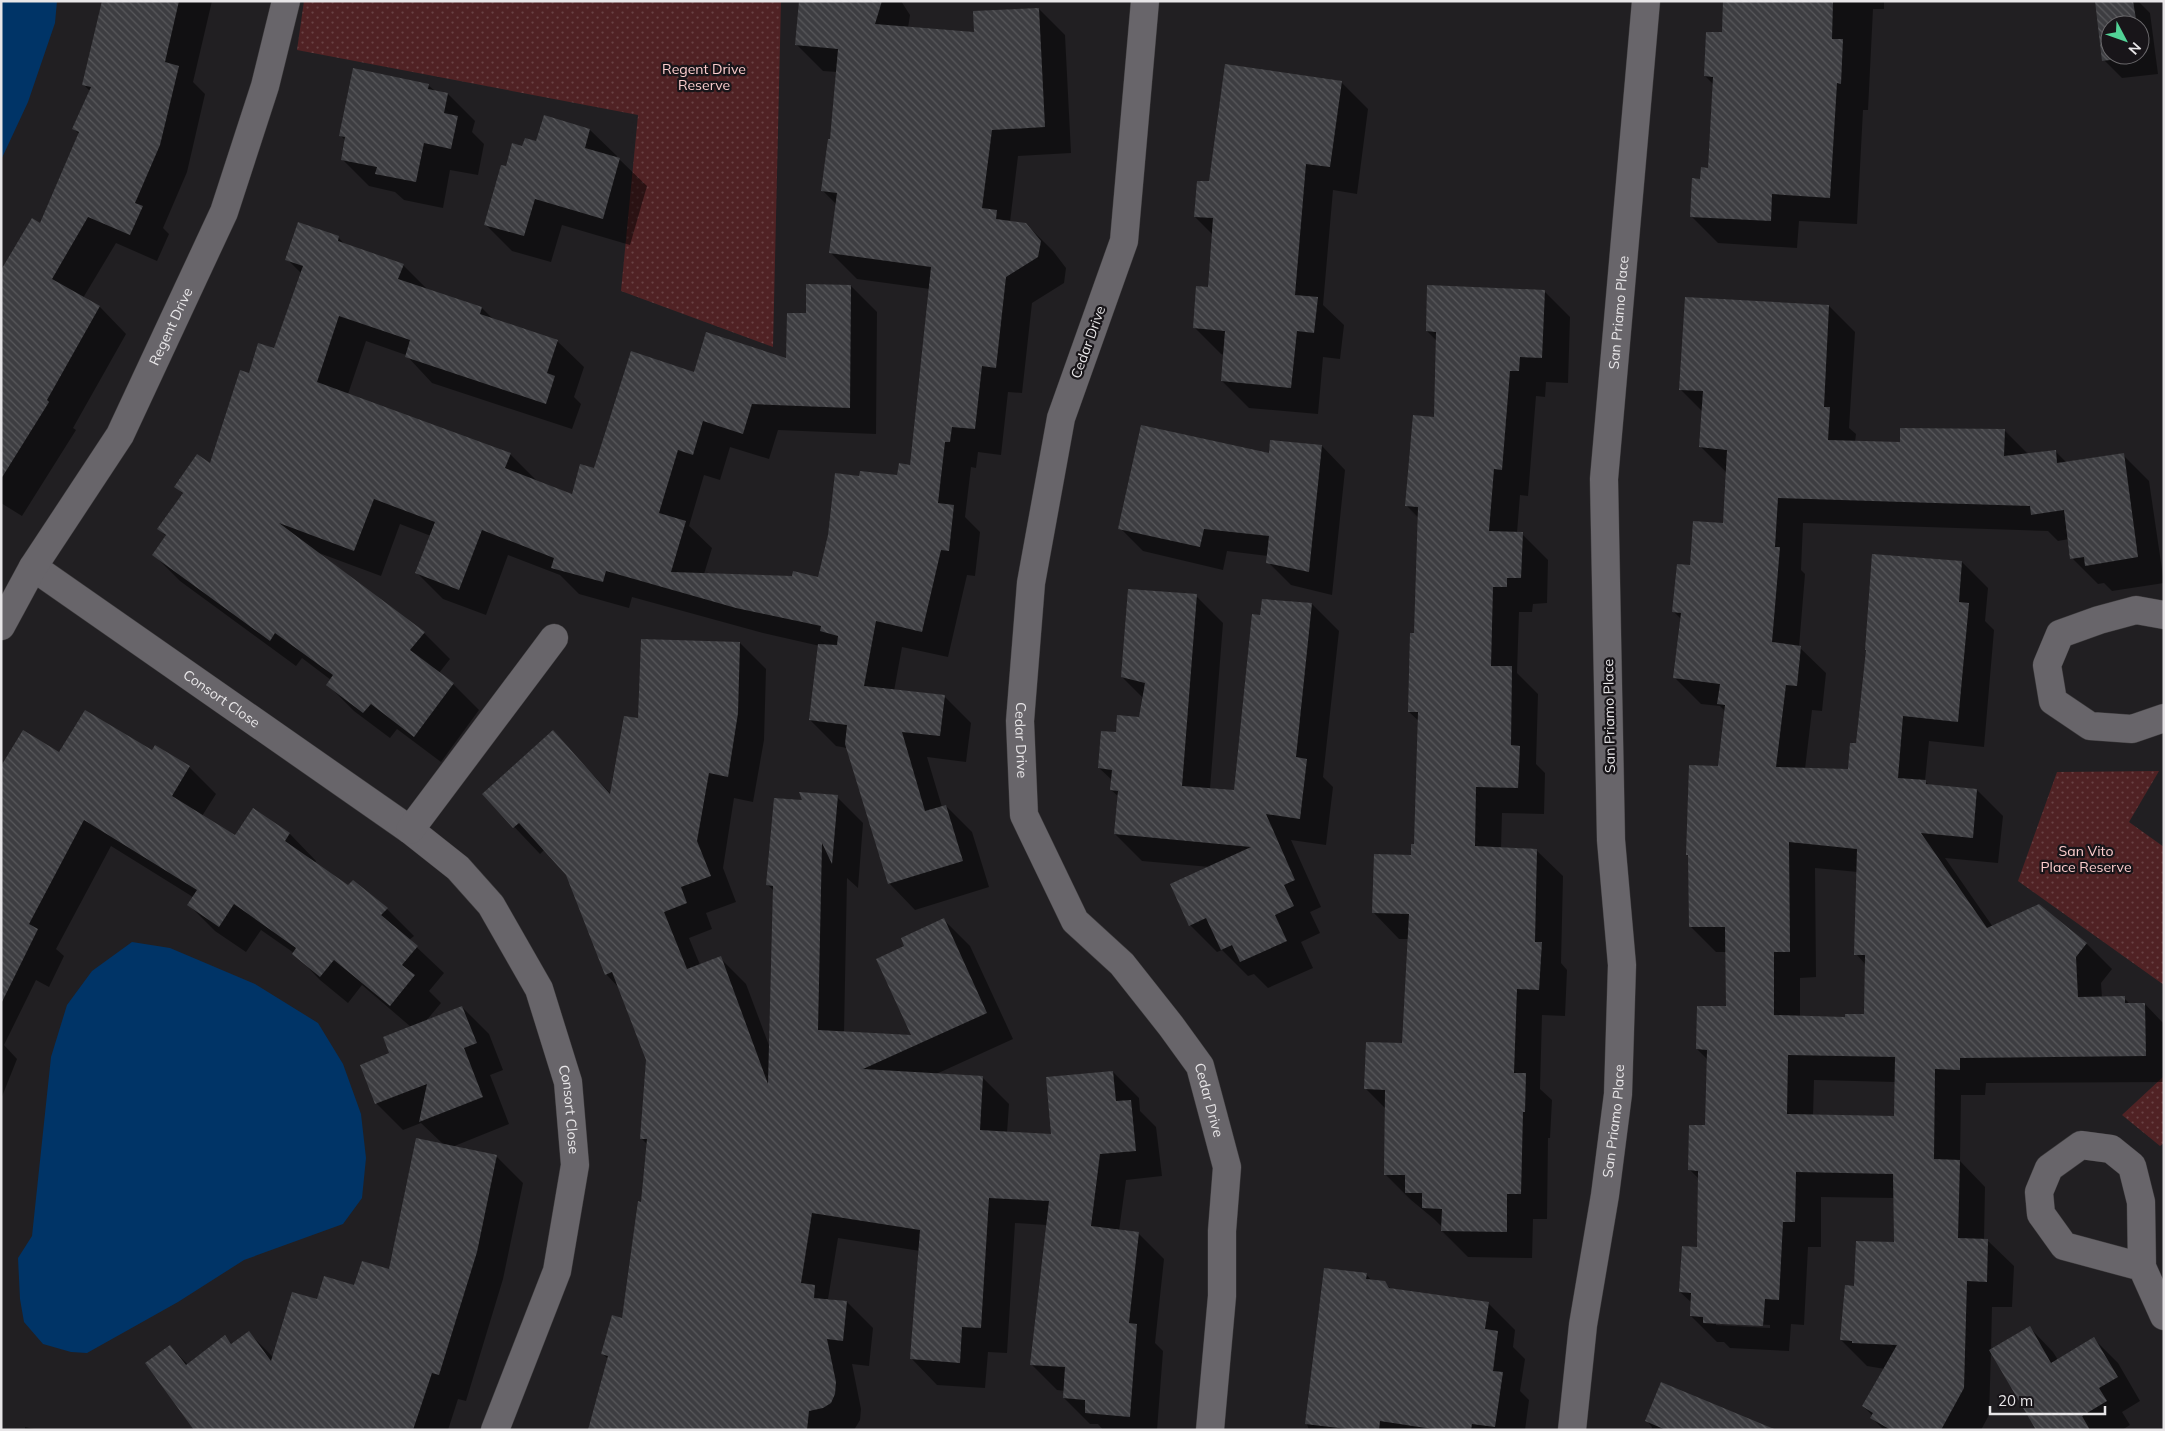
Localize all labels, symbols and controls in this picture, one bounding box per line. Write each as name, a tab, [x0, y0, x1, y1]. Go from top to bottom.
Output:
north arrow	[2100, 15, 2150, 65]
text: N	[2125, 39, 2145, 58]
park label: Regent Drive Reserve	[662, 60, 746, 94]
street label: San Priamo Place	[1605, 255, 1633, 370]
street label: Regent Drive	[145, 285, 197, 368]
street label: Cedar Drive	[1067, 303, 1109, 381]
street label: San Priamo Place	[1599, 659, 1619, 773]
street label: Consort Close	[180, 666, 264, 732]
street label: Cedar Drive	[1011, 701, 1031, 778]
park label: San Vito Place Reserve	[2040, 842, 2132, 876]
street label: Cedar Drive	[1191, 1061, 1228, 1139]
street label: Consort Close	[554, 1063, 583, 1155]
street label: San Priamo Place	[1598, 1064, 1628, 1179]
scale bar	[1990, 1384, 2105, 1416]
text: 20 m	[1998, 1391, 2033, 1410]

